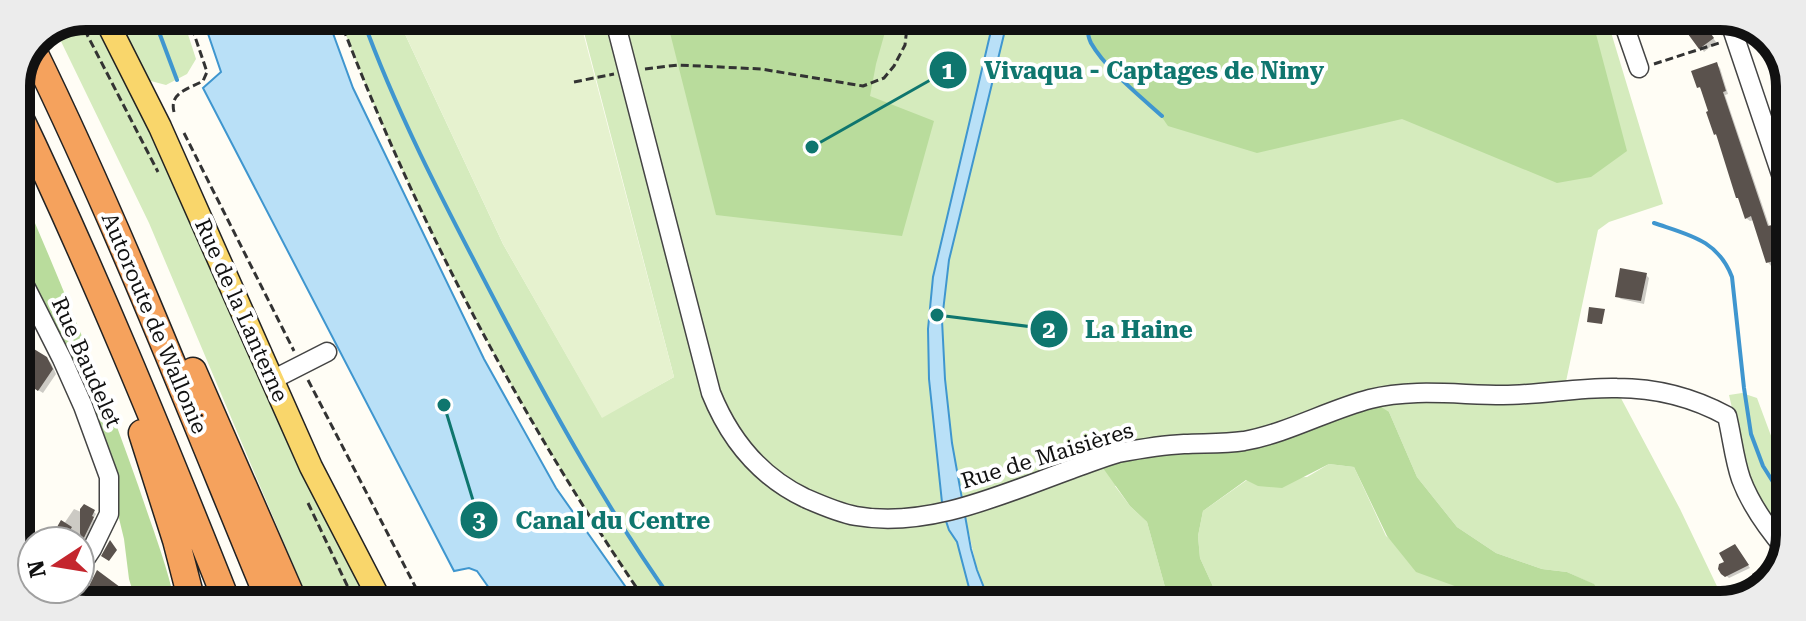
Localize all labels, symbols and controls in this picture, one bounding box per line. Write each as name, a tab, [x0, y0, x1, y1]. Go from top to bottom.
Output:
callout: Vivaqua - Captages de Nimy	[928, 46, 1340, 94]
text: 1	[941, 57, 955, 85]
text: Vivaqua - Captages de Nimy	[984, 57, 1325, 85]
street label: Autoroute de Wallonie	[97, 209, 212, 437]
street label: Rue de la Lanterne	[190, 215, 293, 406]
street label: Rue Baudelet	[47, 293, 126, 431]
callout: La Haine	[1029, 305, 1209, 353]
text: 2	[1042, 316, 1056, 344]
text: La Haine	[1085, 316, 1193, 344]
street label: Rue de Maisières	[958, 417, 1136, 494]
callout: Canal du Centre	[459, 496, 726, 544]
text: 3	[472, 507, 486, 535]
text: Canal du Centre	[516, 507, 710, 535]
north arrow	[16, 525, 96, 605]
text: N	[23, 558, 51, 580]

